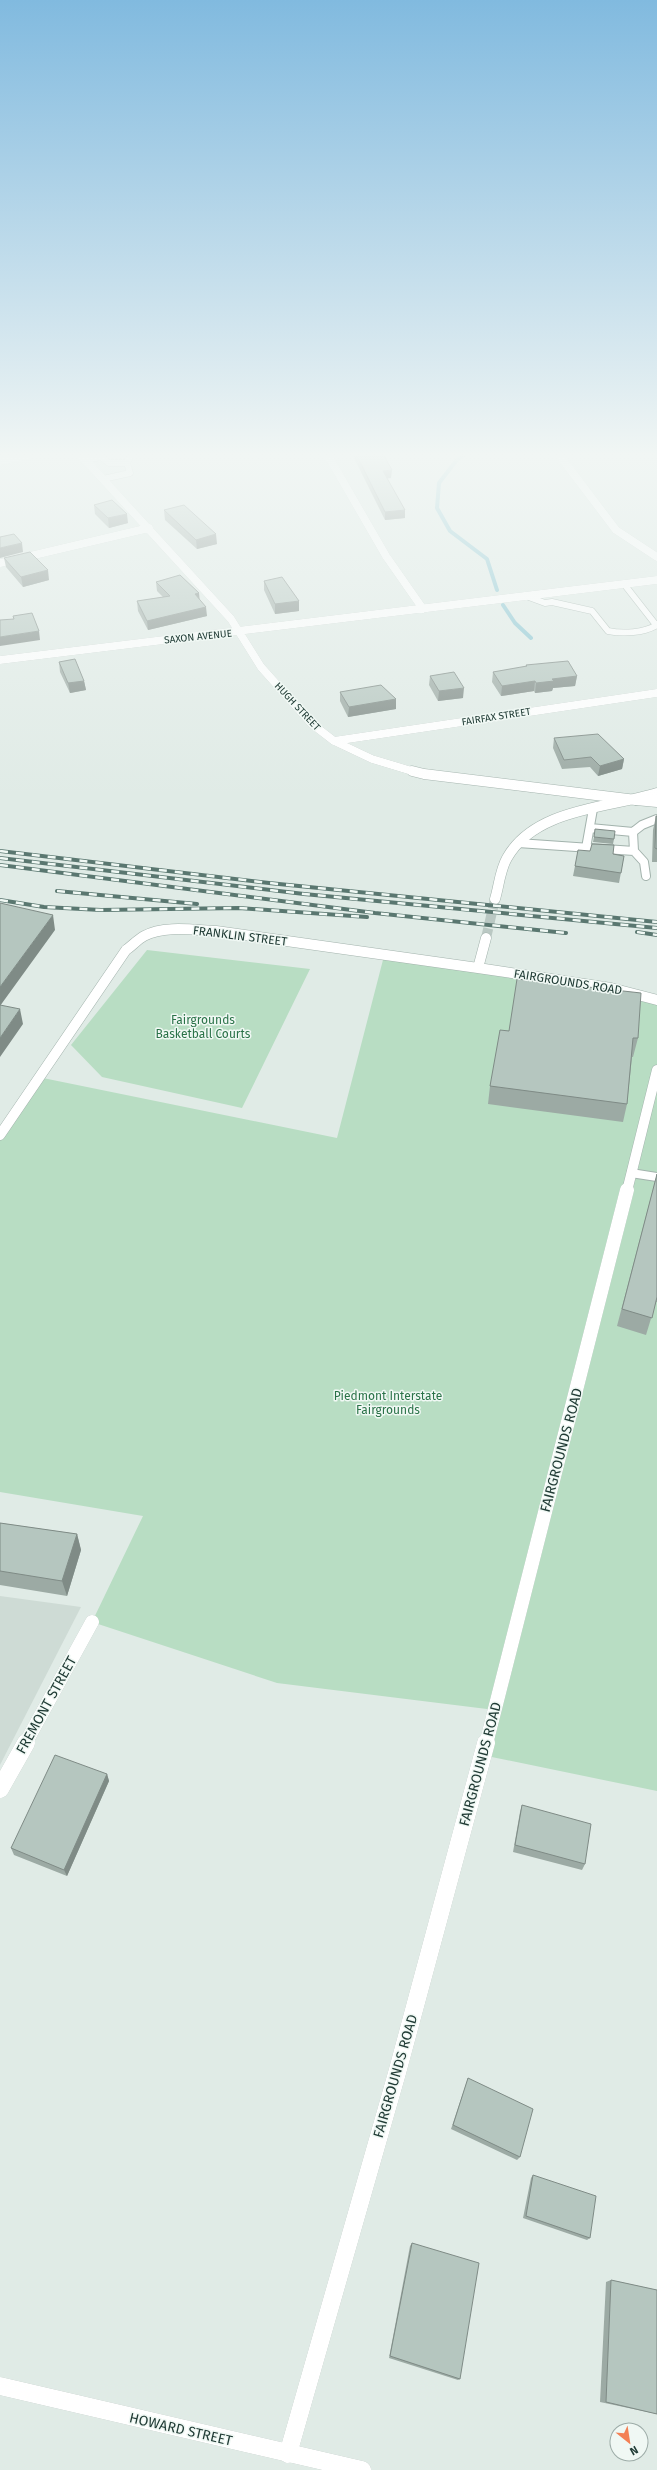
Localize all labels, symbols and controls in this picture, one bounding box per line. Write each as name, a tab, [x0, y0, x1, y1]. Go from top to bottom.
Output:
street label: SAXON AVENUE	[164, 627, 233, 647]
street label: HUGH STREET	[272, 680, 323, 734]
street label: FAIRFAX STREET	[461, 705, 532, 728]
street label: FRANKLIN STREET	[192, 923, 289, 949]
street label: FAIRGROUNDS ROAD	[513, 967, 623, 998]
park label: Fairgrounds Basketball Courts	[156, 1013, 251, 1041]
street label: FAIRGROUNDS ROAD	[537, 1386, 586, 1514]
park label: Piedmont Interstate Fairgrounds	[334, 1389, 442, 1417]
street label: FREMONT STREET	[13, 1653, 81, 1757]
street label: FAIRGROUNDS ROAD	[456, 1700, 505, 1828]
street label: FAIRGROUNDS ROAD	[370, 2012, 421, 2140]
street label: HOWARD STREET	[128, 2409, 235, 2450]
north arrow	[609, 2422, 649, 2462]
text: N	[627, 2443, 640, 2458]

